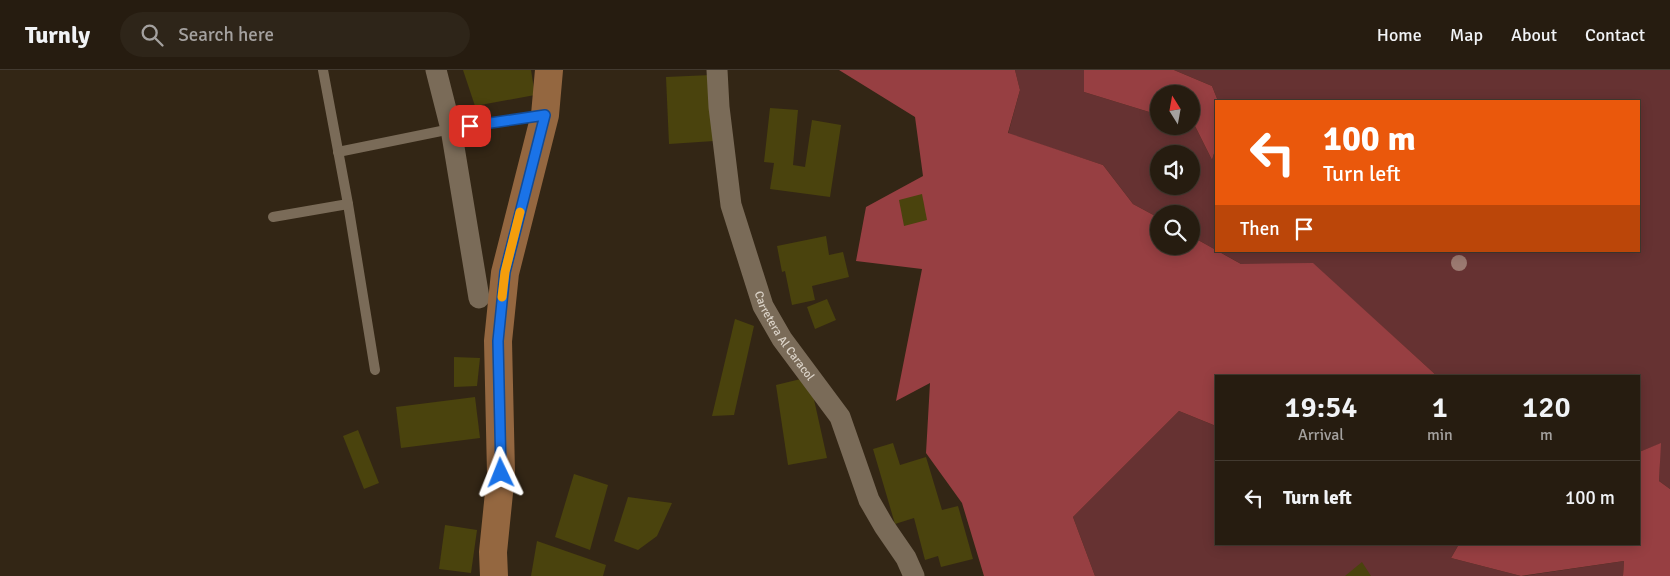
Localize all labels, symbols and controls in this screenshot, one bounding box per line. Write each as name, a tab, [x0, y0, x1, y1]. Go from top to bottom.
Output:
search box	[120, 12, 470, 57]
text: Turnly	[25, 20, 90, 50]
icon: search	[138, 21, 166, 49]
text: Search here	[178, 23, 274, 47]
text: Home	[1377, 24, 1422, 46]
text: Map	[1450, 24, 1483, 46]
text: About	[1511, 24, 1557, 46]
text: Contact	[1585, 24, 1645, 46]
north arrow	[1150, 85, 1200, 135]
map controls	[1150, 85, 1200, 255]
pin	[449, 105, 491, 147]
icon: arrive	[456, 112, 484, 140]
text: 100 m	[1323, 117, 1416, 160]
icon: left	[1240, 120, 1305, 185]
button: sound	[1150, 145, 1200, 195]
text: Turn left	[1323, 160, 1401, 187]
button: search	[1150, 205, 1200, 255]
icon: arrive	[1290, 215, 1318, 243]
text: Then	[1240, 217, 1280, 241]
street label: Carretera Al Caracol	[751, 289, 818, 384]
text: 19:54	[1284, 389, 1358, 426]
text: 1	[1432, 389, 1448, 426]
text: 120	[1522, 389, 1571, 426]
text: Arrival	[1298, 425, 1344, 445]
text: min	[1427, 425, 1453, 445]
text: m	[1540, 425, 1553, 445]
position arrow	[474, 446, 526, 498]
icon: left	[1240, 484, 1268, 512]
text: Turn left	[1283, 486, 1352, 510]
text: 100 m	[1565, 486, 1615, 510]

